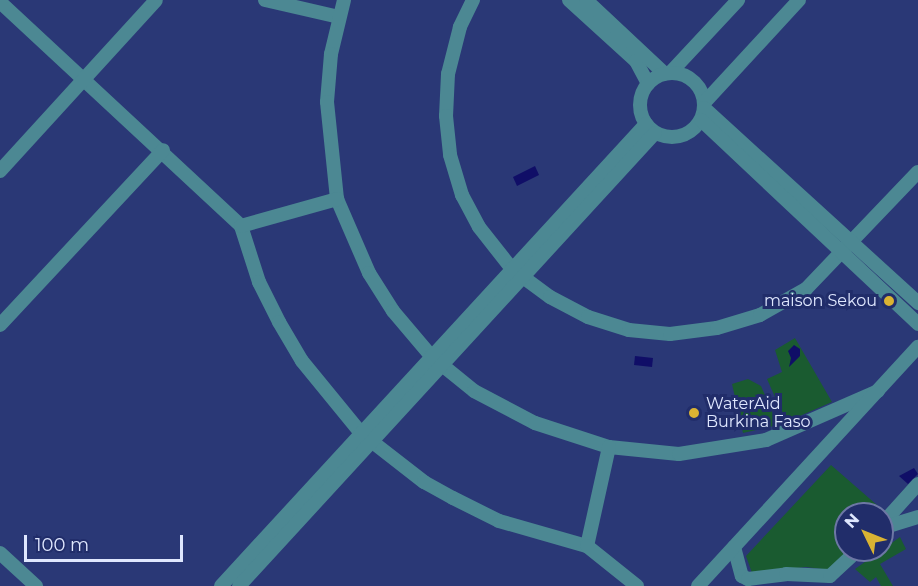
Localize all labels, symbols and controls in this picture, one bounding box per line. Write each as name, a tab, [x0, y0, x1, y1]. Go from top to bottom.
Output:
place label: maison Sekou	[764, 291, 877, 311]
marker: maison Sekou	[882, 294, 896, 308]
place label: WaterAid Burkina Faso	[706, 394, 810, 432]
marker: WaterAid Burkina Faso	[687, 406, 701, 420]
north arrow	[834, 502, 894, 562]
text: N	[841, 510, 863, 532]
scale bar	[27, 523, 186, 561]
text: 100 m	[35, 534, 89, 556]

